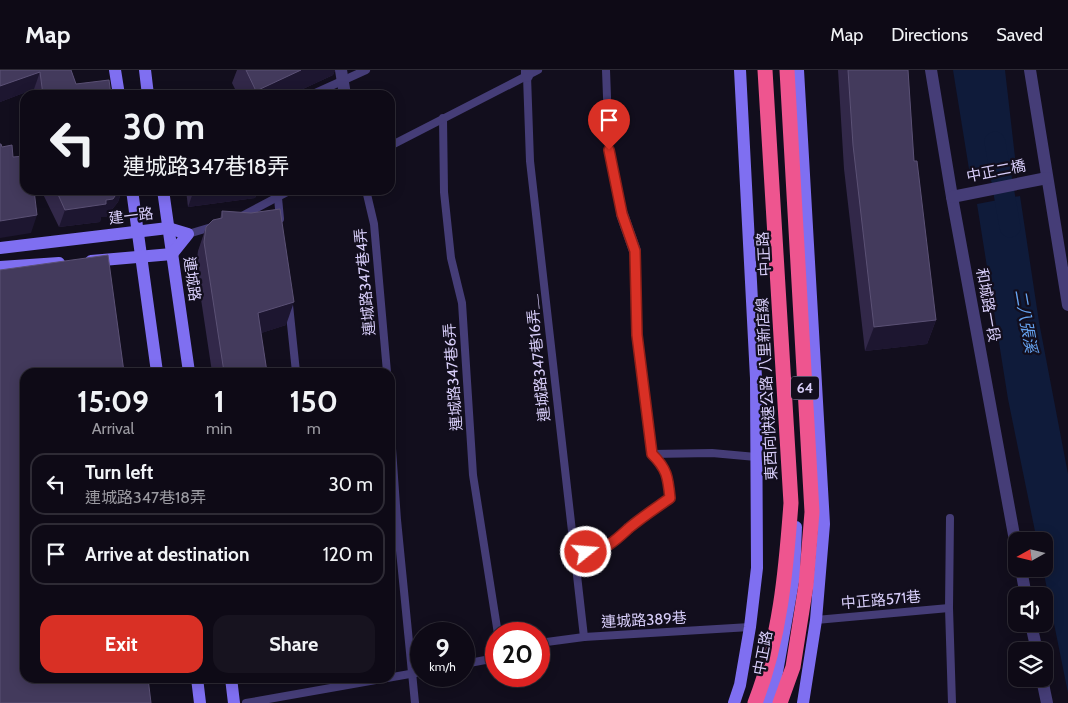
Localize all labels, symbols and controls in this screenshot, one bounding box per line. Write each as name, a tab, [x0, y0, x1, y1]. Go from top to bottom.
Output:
text: Map	[25, 20, 71, 49]
text: Map	[830, 24, 863, 46]
text: Directions	[891, 24, 968, 46]
text: Saved	[996, 24, 1043, 46]
pin	[588, 99, 630, 150]
text: 30 m	[123, 105, 205, 148]
icon: arrive	[595, 106, 623, 134]
icon: left	[40, 110, 105, 175]
text: 連城路347巷18弄	[123, 153, 289, 180]
street label: 中正二橋	[965, 156, 1027, 186]
street label: 建一路	[108, 204, 154, 228]
street label: 連城路347巷4弄	[351, 227, 379, 337]
street label: 中正路	[754, 231, 774, 277]
street label: 連城路	[180, 255, 204, 303]
street label: 和城路一段	[973, 266, 1003, 344]
water label: 二八張溪	[1011, 288, 1041, 356]
street label: 連城路347巷16弄＿	[522, 294, 554, 422]
street label: 東西向快速公路 八里新店線	[753, 297, 781, 481]
street label: 連城路347巷6弄	[440, 323, 466, 431]
road number: 64	[791, 376, 819, 400]
text: 15:09	[77, 383, 149, 420]
text: 1	[214, 383, 225, 420]
text: 150	[290, 383, 338, 420]
text: Arrival	[92, 419, 134, 438]
text: min	[206, 419, 232, 438]
text: m	[307, 419, 321, 438]
text: Turn left	[85, 461, 153, 484]
icon: left	[42, 470, 70, 498]
text: 30 m	[329, 473, 373, 496]
text: 連城路347巷18弄	[85, 488, 206, 507]
position arrow	[559, 525, 611, 577]
north arrow	[1008, 532, 1052, 578]
map controls	[1008, 532, 1053, 687]
icon: arrive	[42, 540, 70, 568]
text: Arrive at destination	[85, 543, 249, 566]
text: 120 m	[323, 543, 373, 566]
button: sound	[1008, 587, 1053, 632]
street label: 中正路571巷	[840, 588, 922, 612]
street label: 連城路389巷	[601, 609, 687, 631]
button: Exit	[40, 615, 203, 673]
button: Share	[213, 615, 375, 673]
speed limit sign: 20	[485, 622, 550, 687]
street label: 中正路	[750, 629, 776, 677]
text: 9	[435, 633, 450, 663]
button: layers	[1008, 642, 1053, 687]
text: km/h	[429, 659, 456, 674]

